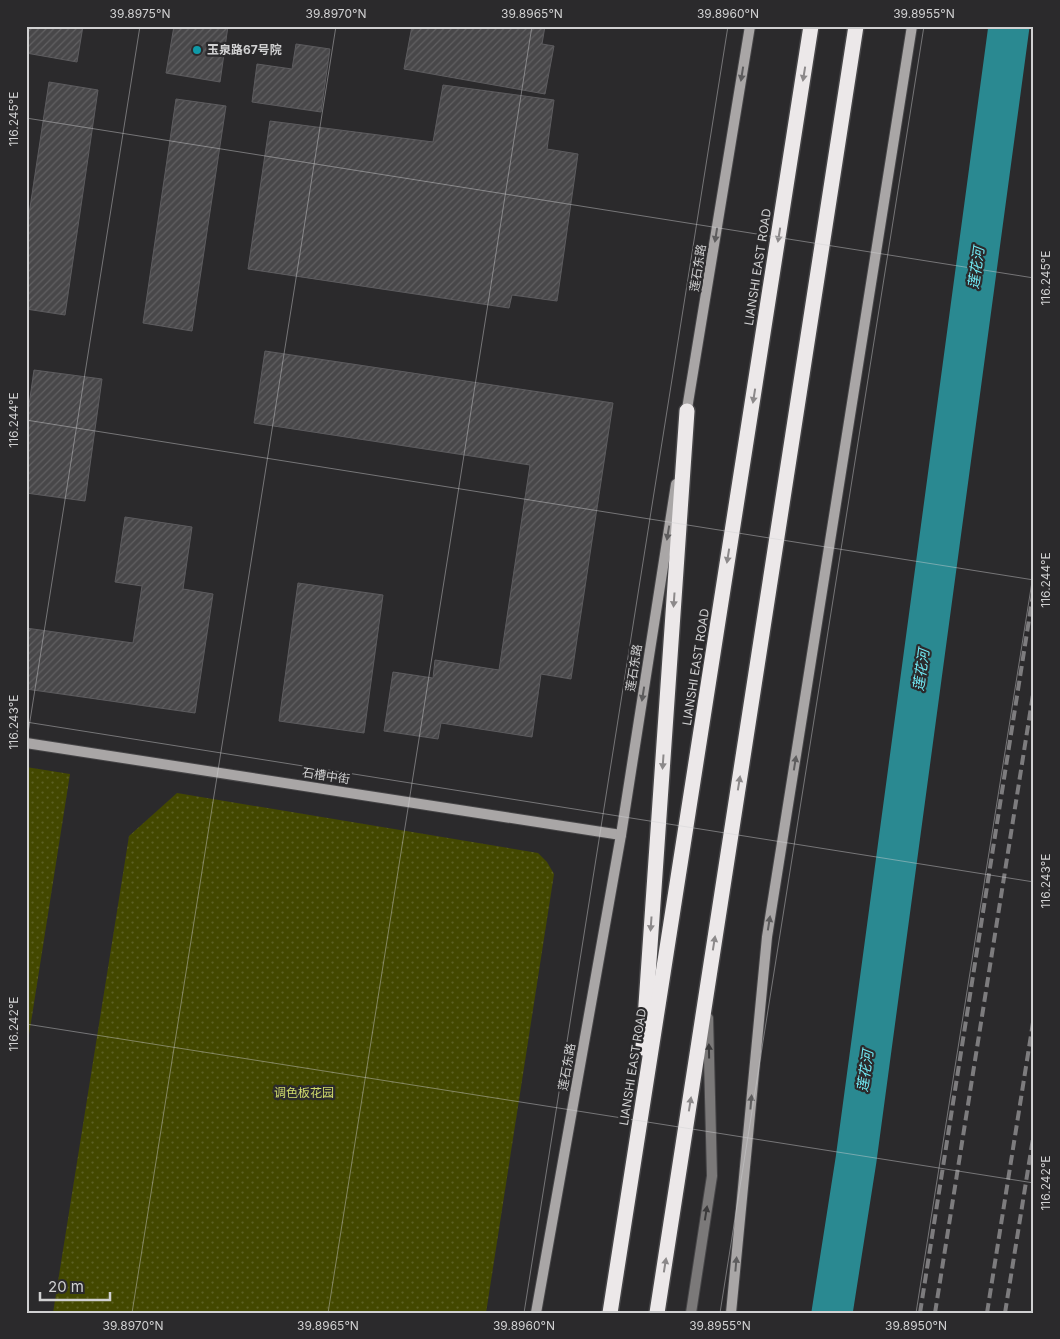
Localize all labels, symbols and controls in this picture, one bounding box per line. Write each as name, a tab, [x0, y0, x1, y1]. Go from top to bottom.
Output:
text: 39.8975°N	[110, 6, 170, 21]
text: 39.8970°N	[305, 6, 367, 21]
text: 39.8965°N	[501, 6, 563, 21]
text: 39.8960°N	[697, 6, 759, 21]
text: 39.8955°N	[893, 6, 955, 21]
place label: 玉泉路67号院	[207, 42, 282, 57]
marker: 玉泉路67号院	[191, 44, 203, 56]
one-way arrow	[738, 67, 746, 83]
one-way arrow	[799, 67, 807, 83]
text: 116.245°E	[6, 91, 21, 147]
street label: LIANSHI EAST ROAD	[741, 207, 774, 327]
one-way arrow	[711, 227, 719, 243]
one-way arrow	[774, 227, 782, 243]
street label: 莲石东路	[686, 243, 709, 293]
water label: 莲花河	[964, 243, 987, 290]
text: 116.245°E	[1038, 250, 1053, 306]
one-way arrow	[749, 388, 757, 404]
text: 116.244°E	[6, 392, 21, 448]
one-way arrow	[664, 526, 672, 542]
one-way arrow	[724, 548, 732, 564]
text: 116.244°E	[1038, 552, 1053, 608]
one-way arrow	[669, 592, 677, 608]
street label: LIANSHI EAST ROAD	[679, 607, 712, 727]
street label: 莲石东路	[622, 643, 645, 693]
water label: 莲花河	[909, 645, 932, 692]
one-way arrow	[639, 686, 647, 702]
text: 116.243°E	[6, 694, 21, 750]
one-way arrow	[658, 754, 666, 770]
one-way arrow	[791, 755, 799, 771]
street label: 石槽中街	[301, 764, 351, 787]
one-way arrow	[736, 774, 744, 790]
text: 116.243°E	[1038, 853, 1053, 909]
one-way arrow	[766, 915, 774, 931]
one-way arrow	[647, 916, 655, 932]
one-way arrow	[711, 935, 719, 951]
text: 116.242°E	[6, 996, 21, 1052]
street label: LIANSHI EAST ROAD	[616, 1007, 649, 1127]
street label: 莲石东路	[555, 1042, 578, 1092]
one-way arrow	[704, 1042, 712, 1058]
water label: 莲花河	[853, 1046, 876, 1093]
park label: 调色板花园	[274, 1085, 334, 1100]
one-way arrow	[747, 1094, 755, 1110]
one-way arrow	[686, 1096, 694, 1112]
text: 116.242°E	[1038, 1155, 1053, 1211]
one-way arrow	[703, 1204, 711, 1220]
one-way arrow	[661, 1256, 669, 1272]
one-way arrow	[732, 1256, 740, 1272]
scale bar	[40, 1269, 110, 1301]
text: 20 m	[48, 1277, 84, 1296]
text: 39.8970°N	[102, 1318, 164, 1333]
text: 39.8965°N	[297, 1318, 359, 1333]
text: 39.8960°N	[493, 1318, 555, 1333]
text: 39.8955°N	[689, 1318, 751, 1333]
text: 39.8950°N	[885, 1318, 947, 1333]

